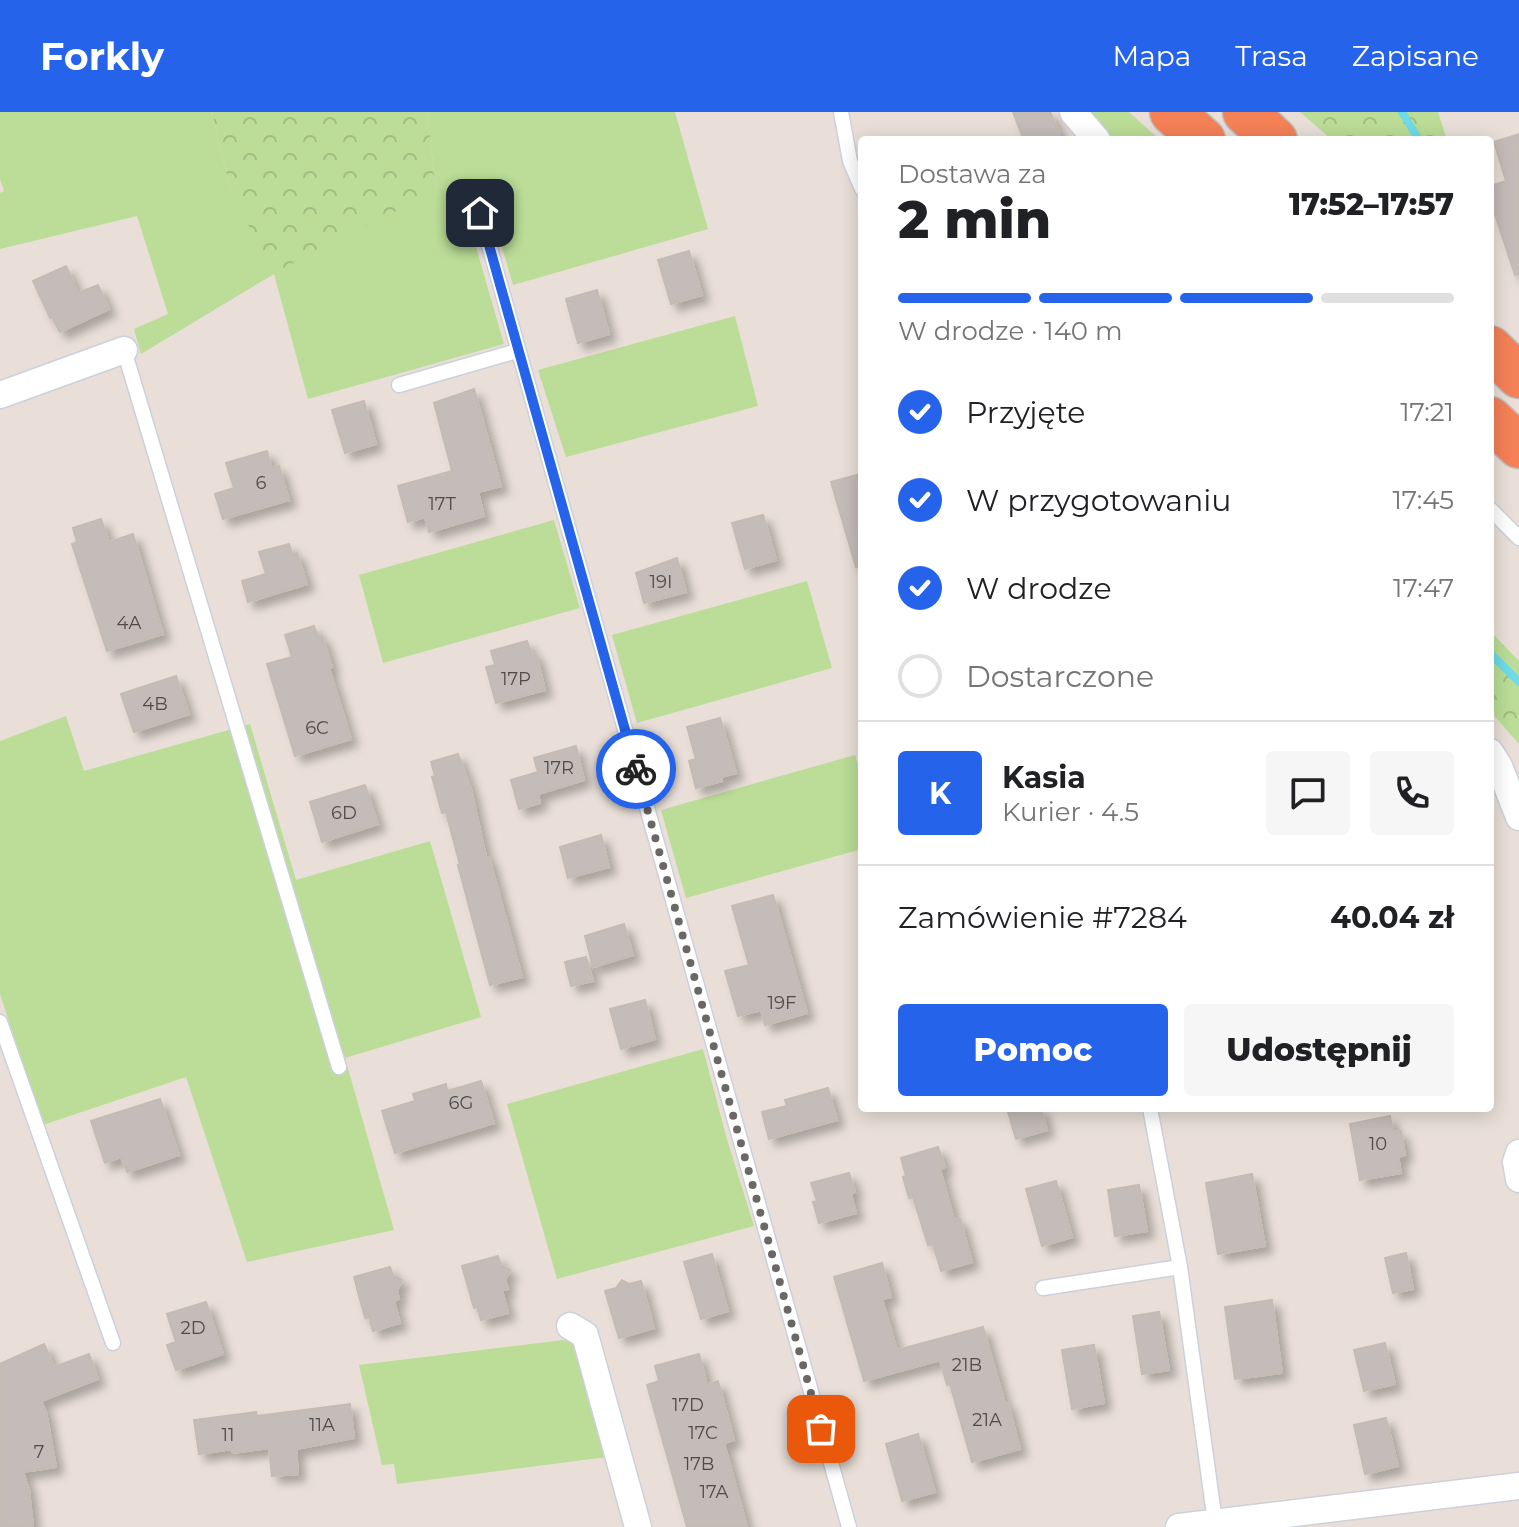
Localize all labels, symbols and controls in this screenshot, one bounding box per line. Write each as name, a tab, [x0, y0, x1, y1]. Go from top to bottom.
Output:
text: Forkly	[40, 33, 164, 80]
text: Mapa	[1113, 39, 1191, 73]
text: Trasa	[1235, 39, 1308, 73]
text: Zapisane	[1352, 39, 1479, 73]
text: Dostawa za	[898, 158, 1047, 190]
pin	[446, 179, 514, 247]
text: 17:52–17:57	[1289, 186, 1454, 223]
text: 2 min	[898, 188, 1051, 251]
icon: home	[458, 191, 502, 235]
text: W drodze · 140 m	[898, 315, 1122, 347]
icon: check	[898, 390, 942, 434]
text: Przyjęte	[966, 394, 1085, 431]
text: 17:21	[1400, 396, 1454, 428]
house number: 6	[256, 472, 267, 494]
icon: check	[898, 478, 942, 522]
text: W przygotowaniu	[966, 482, 1232, 519]
text: 17:45	[1392, 484, 1454, 516]
house number: 17T	[428, 493, 456, 515]
icon: check	[898, 566, 942, 610]
text: W drodze	[966, 570, 1112, 607]
house number: 19I	[650, 571, 672, 593]
text: 17:47	[1393, 572, 1454, 604]
house number: 4A	[117, 612, 141, 634]
text: Dostarczone	[966, 658, 1154, 695]
house number: 17P	[501, 668, 531, 690]
house number: 4B	[142, 693, 168, 715]
house number: 6C	[305, 717, 329, 739]
courier	[596, 729, 676, 809]
icon: bike	[614, 747, 658, 791]
button: chat	[1266, 751, 1350, 835]
button: phone	[1370, 751, 1454, 835]
house number: 17R	[544, 757, 574, 779]
text: Kasia	[1002, 759, 1086, 796]
text: K	[929, 775, 951, 812]
text: Kurier · 4.5	[1002, 796, 1139, 828]
house number: 6D	[331, 802, 357, 824]
text: Zamówienie #7284	[898, 899, 1187, 936]
text: 40.04 zł	[1330, 899, 1454, 936]
house number: 19F	[768, 992, 796, 1014]
button: Pomoc	[898, 1004, 1168, 1096]
button: Udostępnij	[1184, 1004, 1454, 1096]
house number: 6G	[449, 1092, 473, 1114]
house number: 10	[1369, 1133, 1387, 1155]
house number: 2D	[180, 1317, 206, 1339]
house number: 21B	[952, 1354, 982, 1376]
house number: 17D	[672, 1394, 704, 1416]
pin	[787, 1395, 855, 1463]
icon: bag	[799, 1407, 843, 1451]
house number: 21A	[972, 1409, 1002, 1431]
house number: 11A	[309, 1414, 335, 1436]
house number: 17C	[688, 1422, 718, 1444]
house number: 11	[222, 1424, 235, 1446]
house number: 7	[34, 1441, 44, 1463]
house number: 17B	[684, 1453, 714, 1475]
house number: 17A	[700, 1481, 728, 1503]

